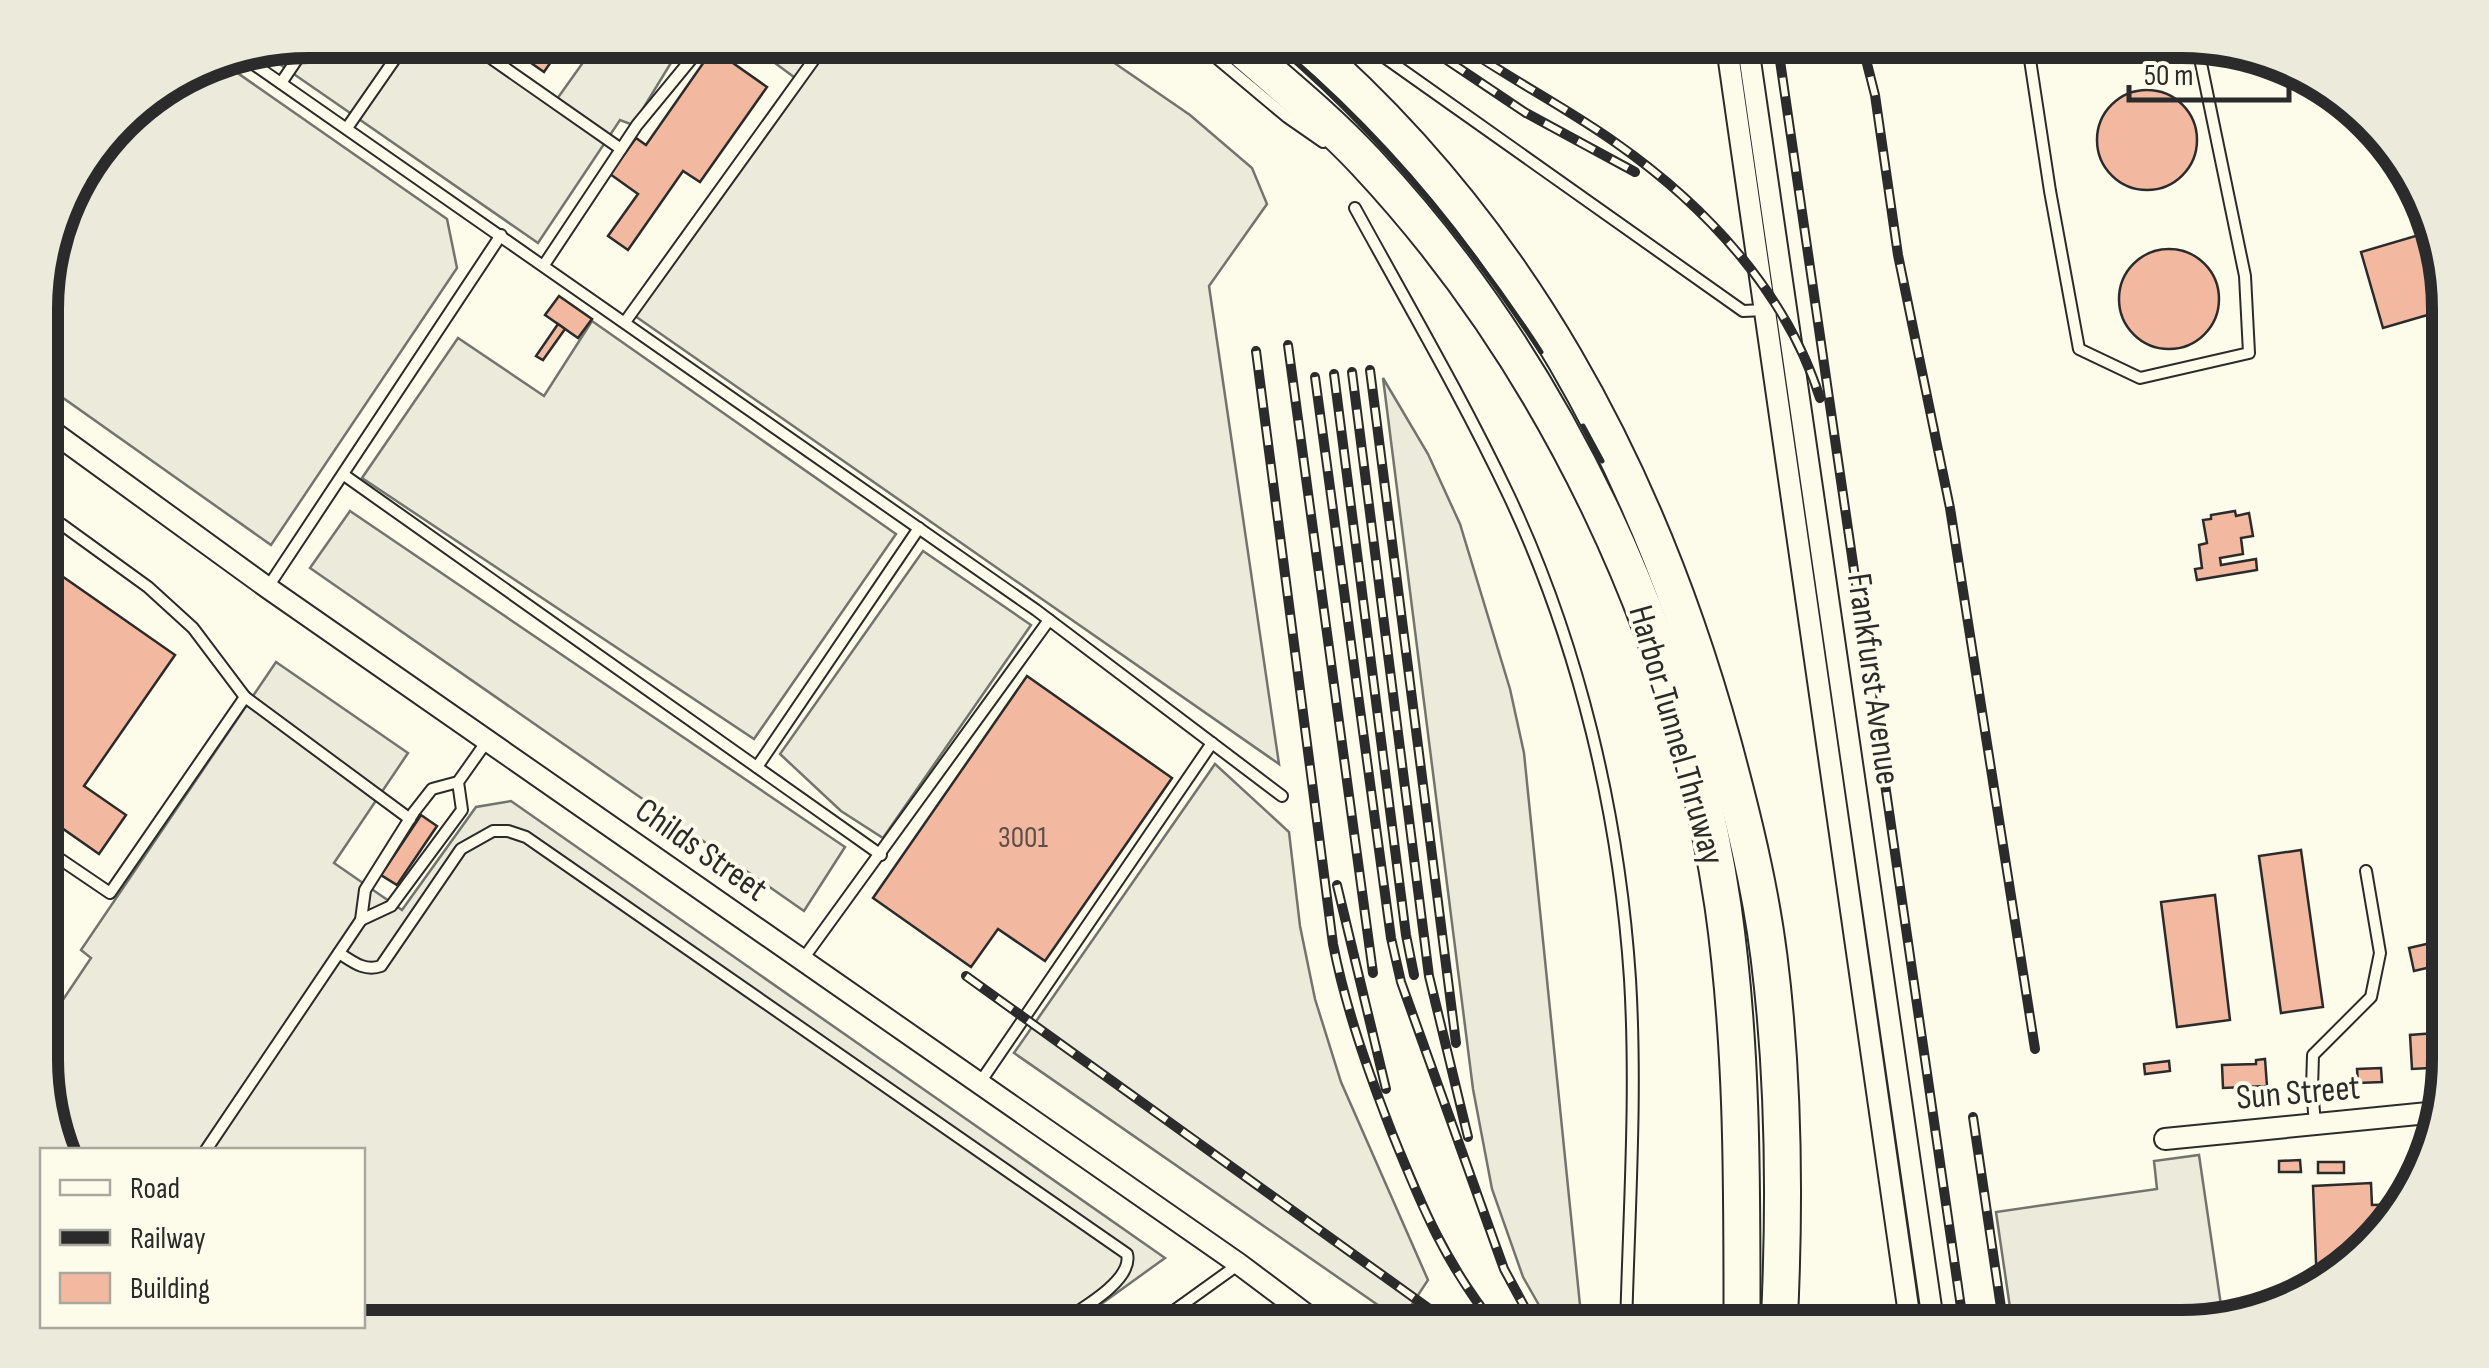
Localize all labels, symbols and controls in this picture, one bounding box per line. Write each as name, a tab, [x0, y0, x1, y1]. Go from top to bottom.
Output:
scale bar	[2129, 40, 2289, 102]
text: 50 m	[2144, 58, 2193, 94]
street label: Frankfurst Avenue	[1837, 570, 1909, 788]
street label: Harbor Tunnel Thruway	[1618, 600, 1734, 870]
street label: Childs Street	[627, 789, 775, 911]
house number: 3001	[998, 820, 1048, 856]
street label: Sun Street	[2234, 1066, 2362, 1120]
legend	[40, 1148, 365, 1328]
text: Road	[130, 1171, 180, 1207]
text: Railway	[130, 1221, 206, 1257]
text: Building	[130, 1271, 210, 1307]

